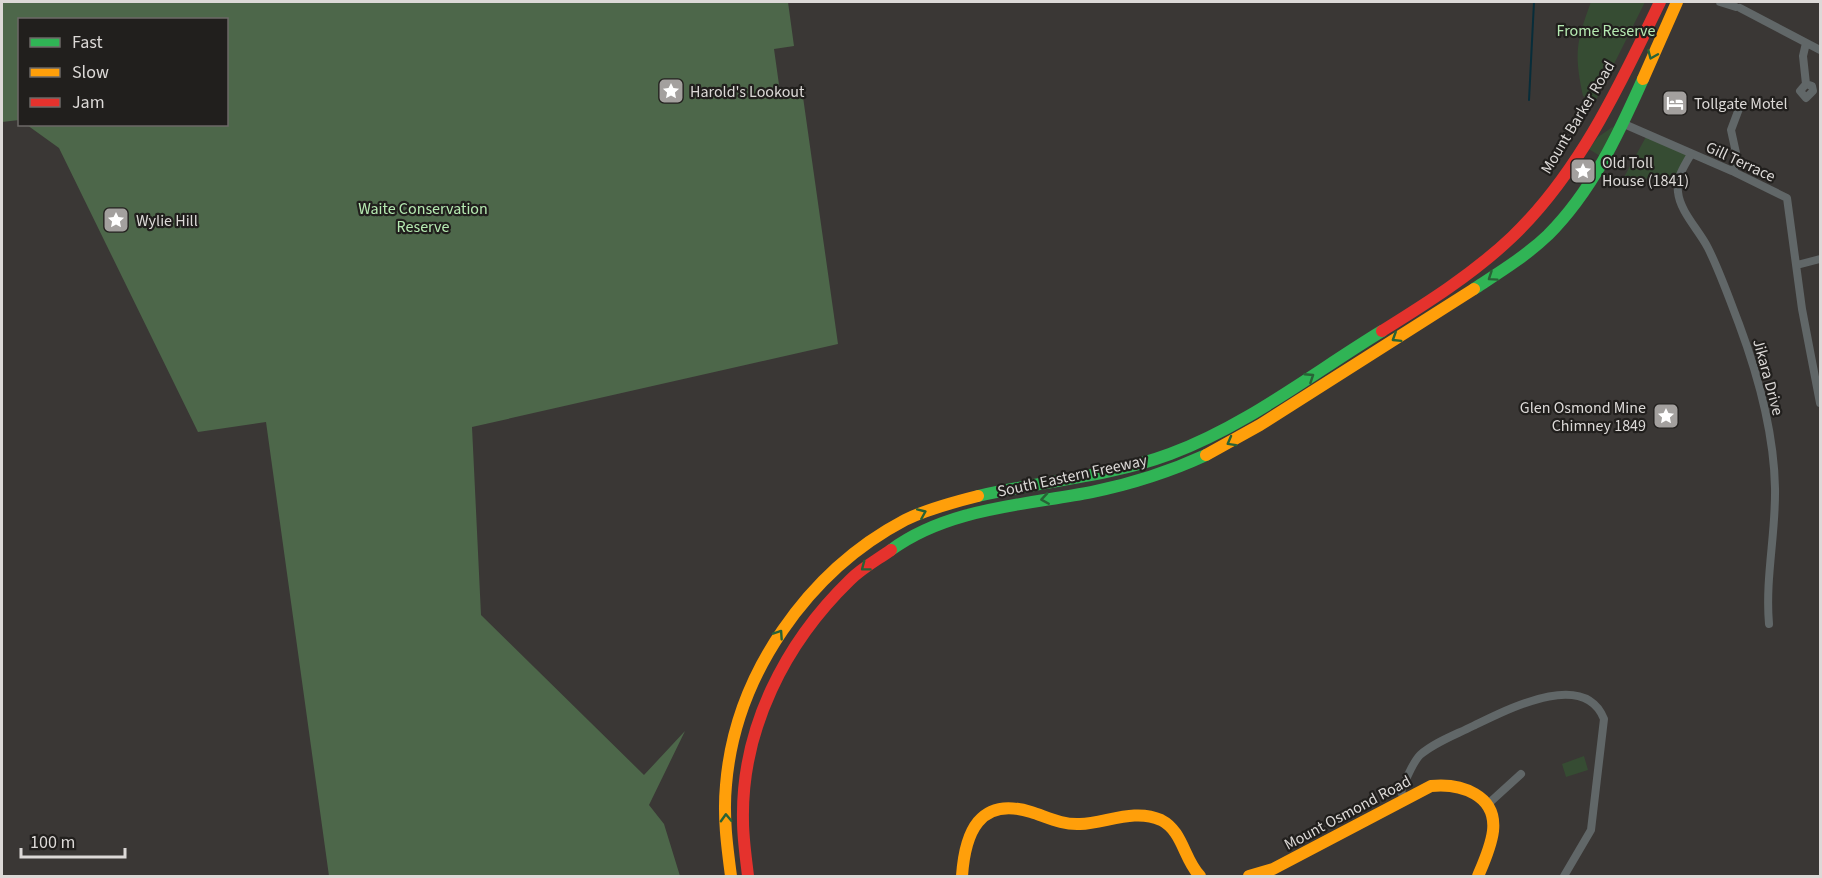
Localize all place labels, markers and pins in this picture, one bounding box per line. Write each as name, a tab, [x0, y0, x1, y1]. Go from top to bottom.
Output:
place icon: Harold's Lookout	[656, 76, 686, 106]
place label: Harold's Lookout	[690, 81, 805, 103]
hotel icon: Tollgate Motel	[1660, 88, 1690, 118]
place label: Tollgate Motel	[1694, 93, 1788, 115]
place label: Old Toll House (1841)	[1602, 152, 1689, 192]
place icon: Old Toll House (1841)	[1568, 156, 1598, 186]
place icon: Wylie Hill	[101, 205, 131, 235]
place label: Wylie Hill	[136, 210, 198, 232]
place label: Glen Osmond Mine Chimney 1849	[1520, 397, 1646, 437]
place icon: Glen Osmond Mine Chimney 1849	[1651, 401, 1681, 431]

